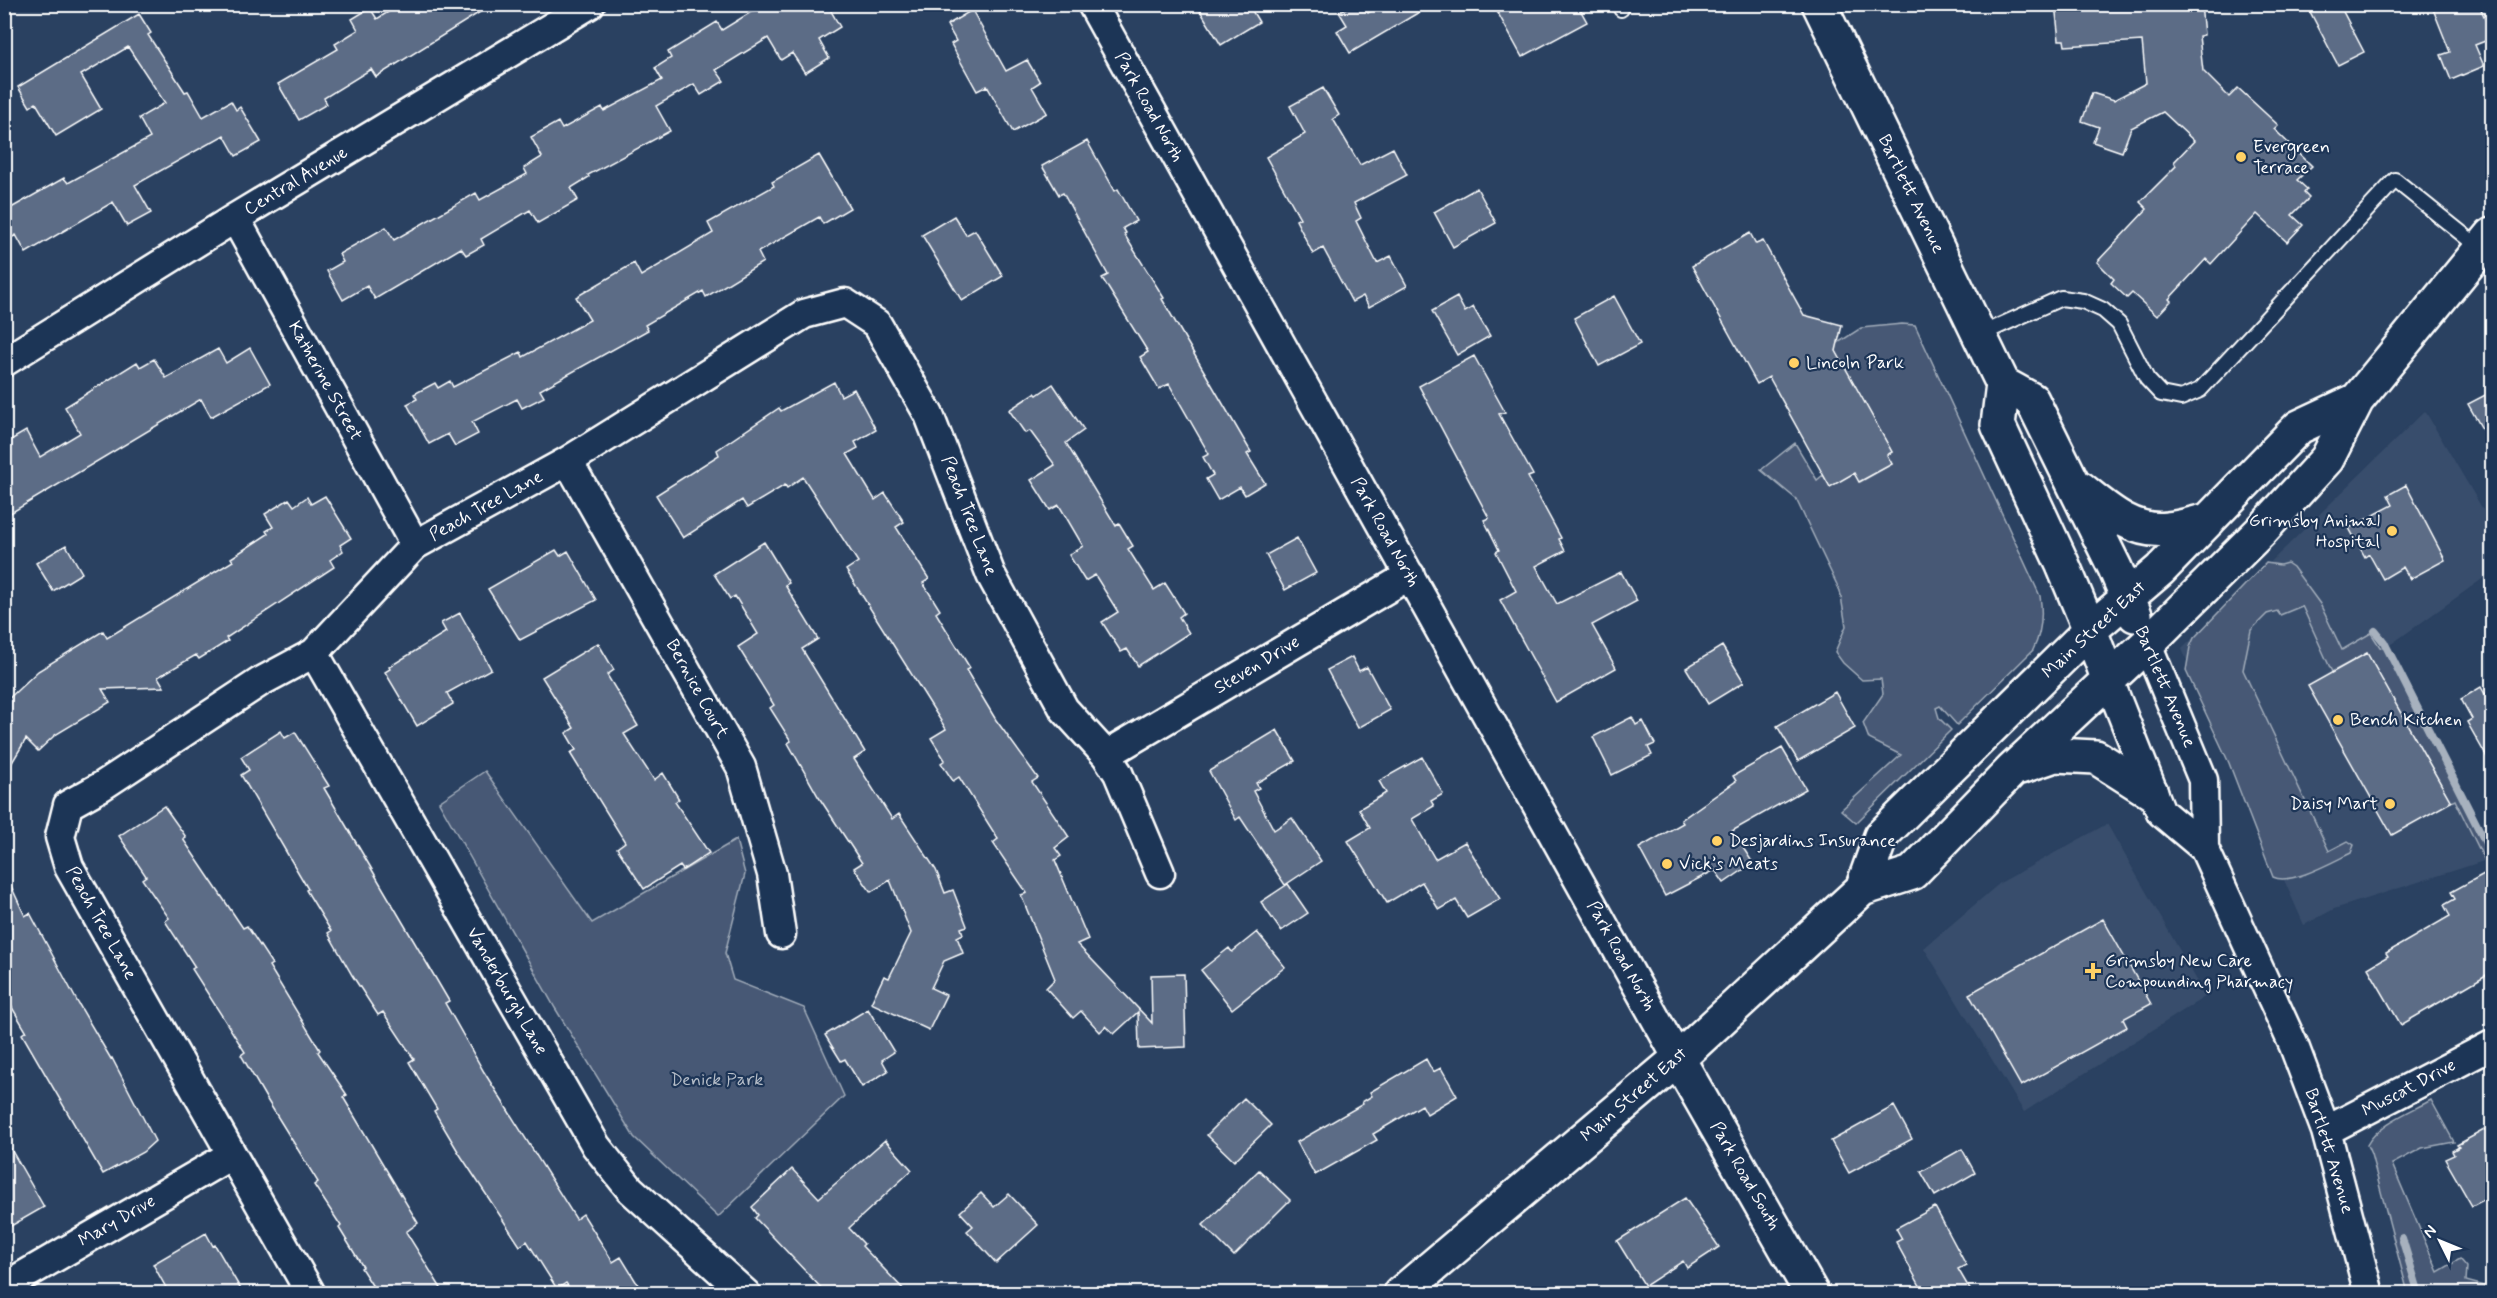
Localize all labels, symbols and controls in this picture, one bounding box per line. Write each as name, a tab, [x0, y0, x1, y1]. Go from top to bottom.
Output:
street label: Park Road North	[1109, 48, 1189, 166]
street label: Bartlett Avenue	[1872, 131, 1950, 258]
place label: Evergreen Terrace	[2253, 135, 2330, 180]
street label: Central Avenue	[240, 141, 352, 221]
marker: Evergreen Terrace	[2234, 150, 2248, 164]
street label: Katherine Street	[282, 317, 368, 445]
place label: Lincoln Park	[1806, 351, 1904, 375]
marker: Lincoln Park	[1787, 356, 1801, 370]
street label: Peach Tree Lane	[935, 453, 1003, 579]
street label: Peach Tree Lane	[425, 465, 547, 547]
street label: Park Road North	[1345, 473, 1425, 591]
place label: Grimsby Animal Hospital	[2249, 509, 2380, 554]
marker: Grimsby Animal Hospital	[2385, 524, 2399, 538]
street label: Main Street East	[2037, 575, 2151, 684]
street label: Bartlett Avenue	[2129, 623, 2201, 751]
street label: Steven Drive	[1210, 630, 1304, 700]
street label: Bernice Court	[660, 635, 734, 743]
place label: Bench Kitchen	[2350, 708, 2462, 732]
marker: Bench Kitchen	[2331, 713, 2345, 727]
place label: Daisy Mart	[2290, 792, 2378, 816]
marker: Daisy Mart	[2383, 797, 2397, 811]
place label: Desjardins Insurance	[1729, 829, 1896, 853]
marker: Desjardins Insurance	[1710, 834, 1724, 848]
place label: Vick’s Meats	[1679, 852, 1778, 876]
marker: Vick’s Meats	[1660, 857, 1674, 871]
street label: Peach Tree Lane	[60, 862, 142, 984]
street label: Park Road North	[1581, 897, 1661, 1015]
street label: Vanderburgh Lane	[461, 923, 553, 1059]
place label: Grimsby New Care Compounding Pharmacy	[2105, 949, 2293, 994]
marker: Grimsby New Care Compounding Pharmacy	[2086, 964, 2100, 978]
street label: Main Street East	[1576, 1042, 1693, 1148]
street label: Muscat Drive	[2358, 1053, 2460, 1123]
park label: Denick Park	[671, 1068, 763, 1092]
street label: Bartlett Avenue	[2299, 1086, 2359, 1217]
street label: Park Road South	[1704, 1117, 1786, 1235]
street label: Mary Drive	[74, 1189, 160, 1253]
north arrow	[2410, 1211, 2470, 1271]
text: N	[2419, 1221, 2441, 1243]

